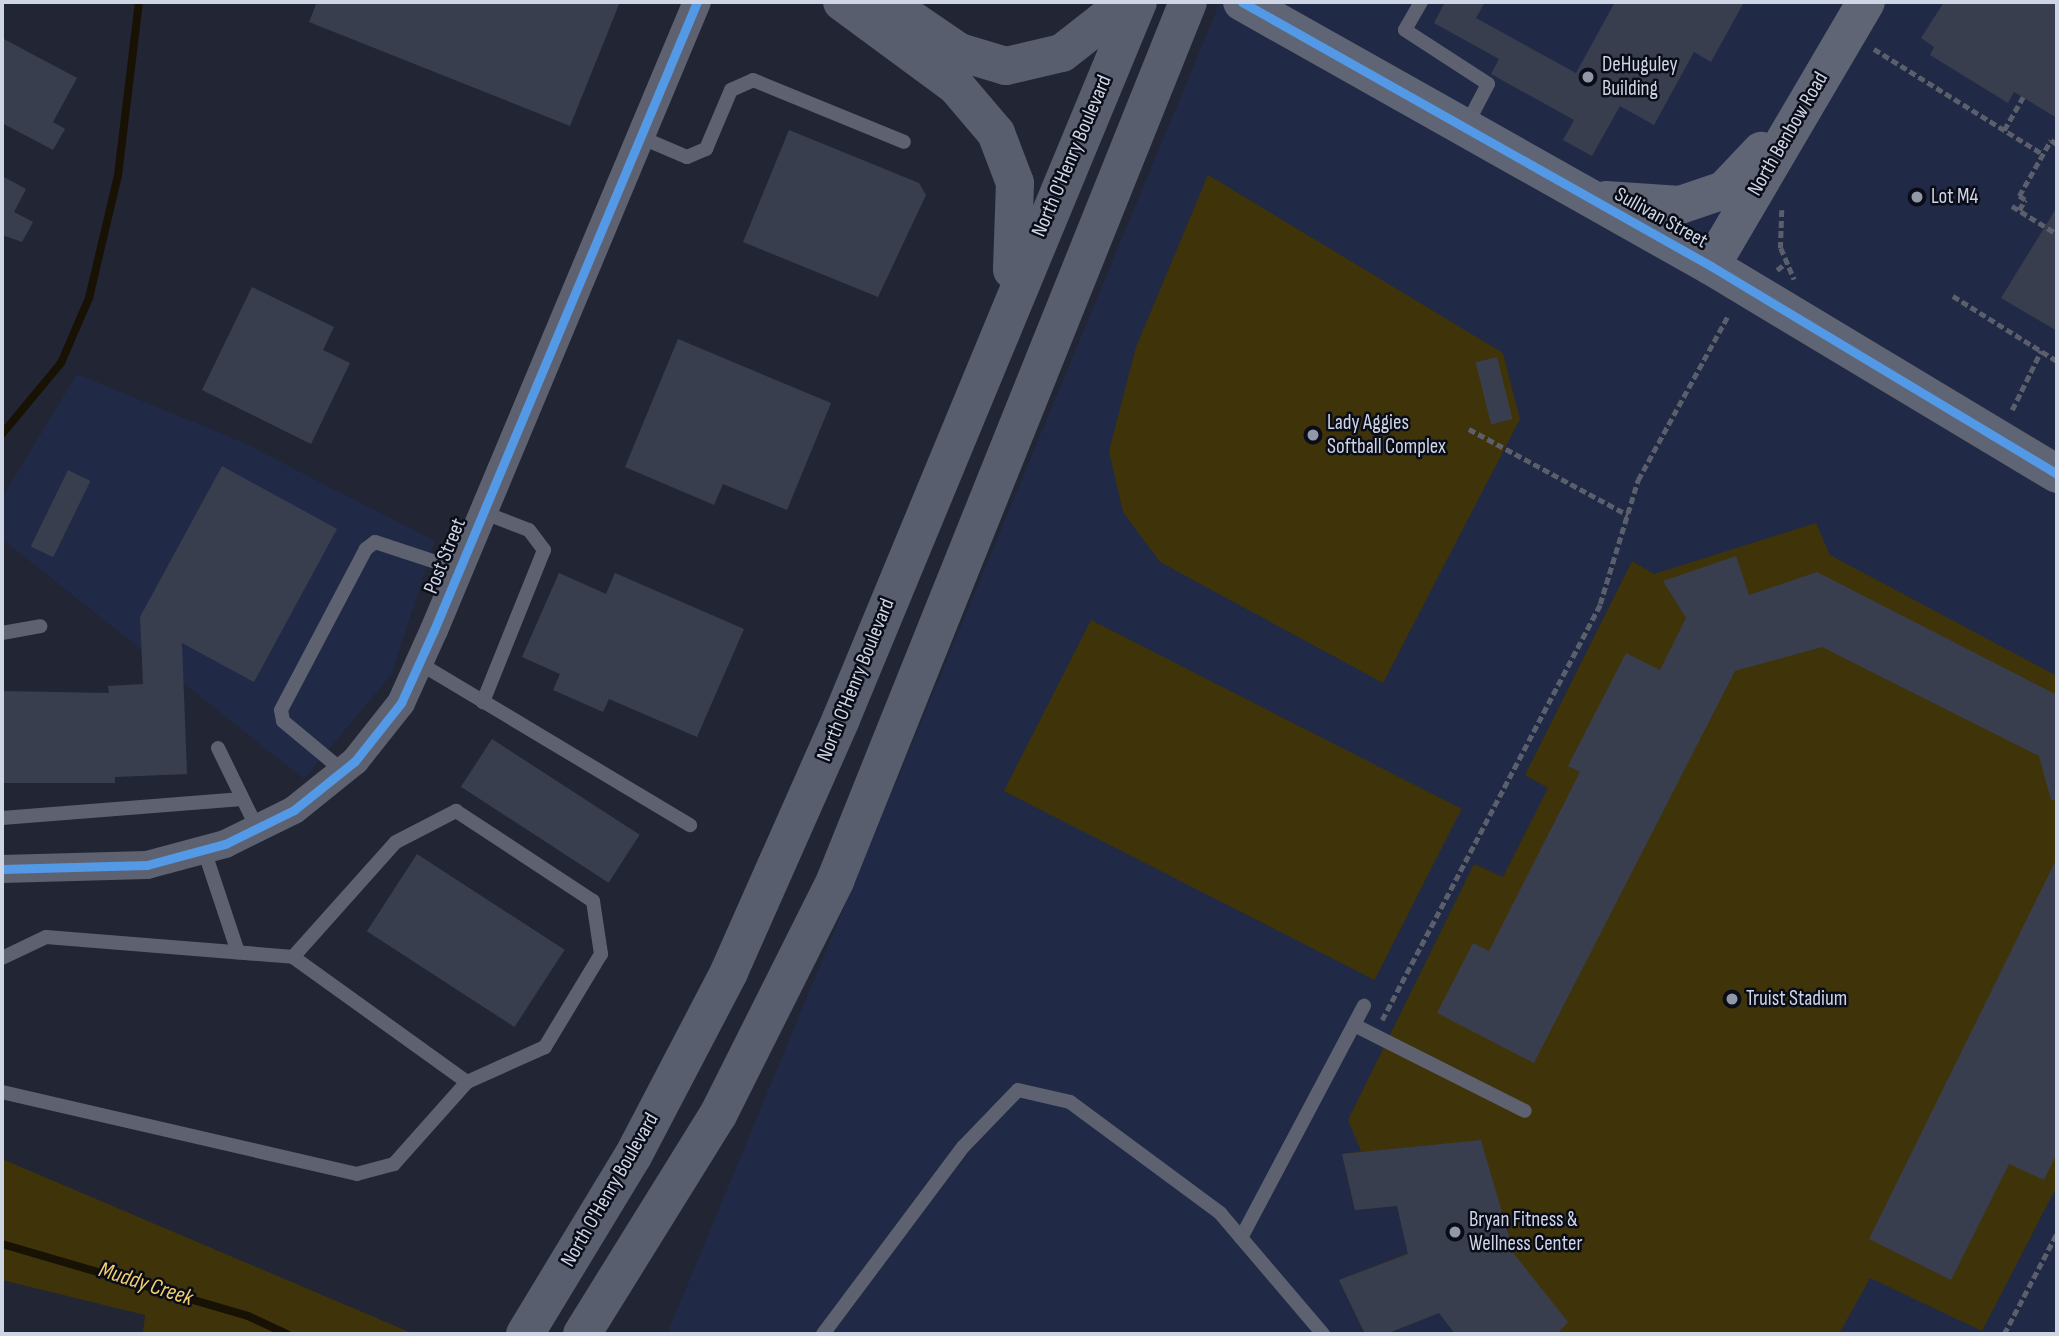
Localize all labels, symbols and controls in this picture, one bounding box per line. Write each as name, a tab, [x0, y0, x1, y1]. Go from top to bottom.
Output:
place label: DeHuguley Building	[1602, 52, 1678, 102]
street label: North Benbow Road	[1742, 68, 1834, 200]
marker: DeHuguley Building	[1580, 69, 1596, 85]
street label: North O'Henry Boulevard	[1027, 71, 1117, 241]
street label: Sullivan Street	[1610, 182, 1712, 254]
place label: Lot M4	[1931, 184, 1978, 210]
marker: Lot M4	[1909, 189, 1925, 205]
place label: Lady Aggies Softball Complex	[1327, 410, 1446, 460]
marker: Lady Aggies Softball Complex	[1305, 427, 1321, 443]
street label: Post Street	[418, 515, 472, 597]
street label: North O'Henry Boulevard	[812, 595, 900, 765]
place label: Truist Stadium	[1746, 986, 1847, 1012]
marker: Truist Stadium	[1724, 991, 1740, 1007]
street label: North O'Henry Boulevard	[556, 1109, 664, 1271]
place label: Bryan Fitness & Wellness Center	[1469, 1207, 1582, 1257]
marker: Bryan Fitness & Wellness Center	[1447, 1224, 1463, 1240]
water label: Muddy Creek	[95, 1256, 197, 1312]

